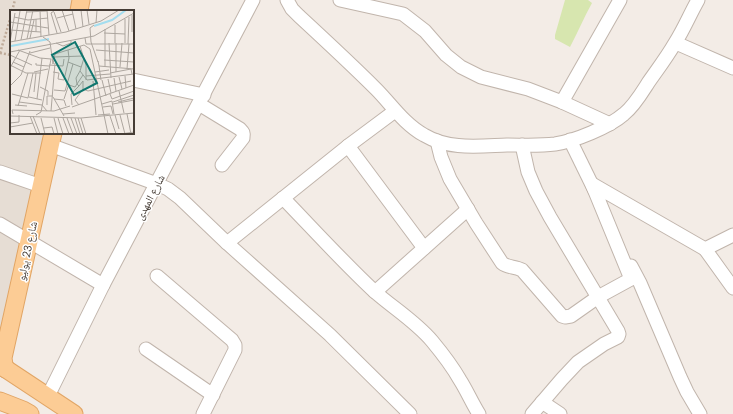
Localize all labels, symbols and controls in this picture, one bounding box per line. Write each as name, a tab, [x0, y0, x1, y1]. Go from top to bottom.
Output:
inset map	[10, 10, 134, 134]
street label: شارع المهدى	[132, 172, 168, 222]
street label: شارع 23 يوليو	[14, 220, 40, 282]

